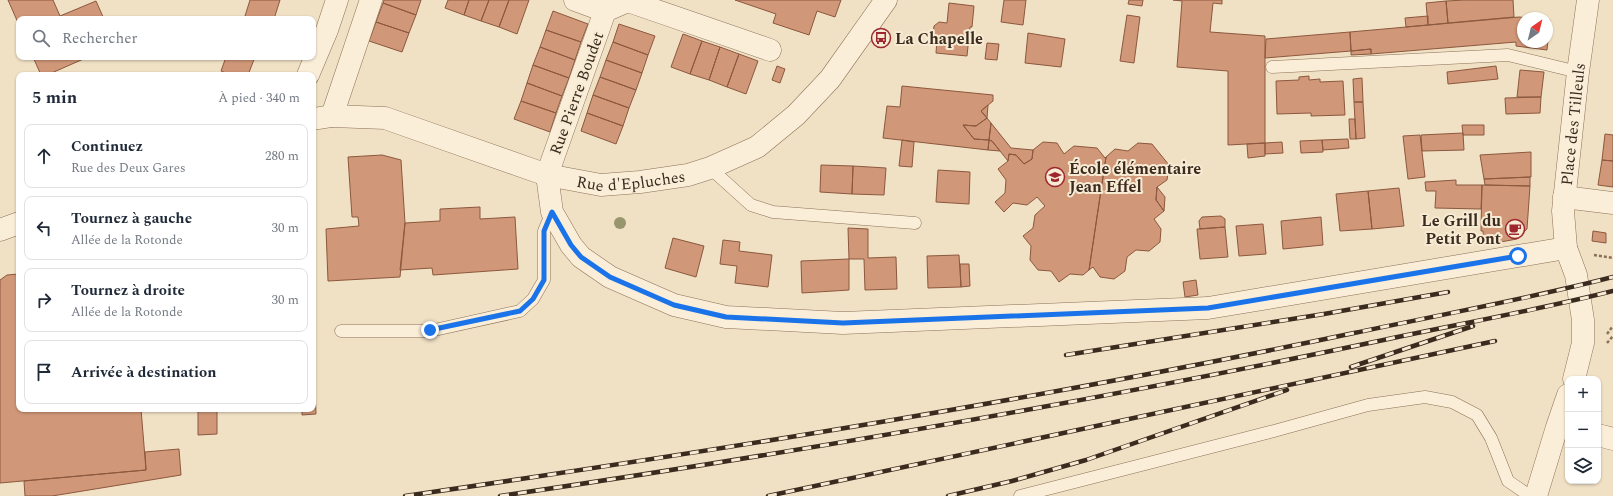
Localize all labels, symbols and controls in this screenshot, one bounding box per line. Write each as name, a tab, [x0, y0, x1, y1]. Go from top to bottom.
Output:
north arrow	[1517, 12, 1553, 48]
search box	[16, 16, 316, 60]
icon: search	[30, 27, 52, 49]
text: Rechercher	[62, 27, 137, 50]
bus stop icon: La Chapelle	[870, 27, 892, 49]
place label: La Chapelle	[895, 27, 983, 51]
street label: Rue Pierre Boudet	[544, 28, 610, 158]
street label: Place des Tilleuls	[1555, 61, 1592, 187]
text: 5 min	[32, 85, 77, 111]
text: À pied · 340 m	[218, 88, 300, 108]
text: Continuez	[71, 135, 143, 158]
icon: ahead	[33, 145, 55, 167]
text: 280 m	[265, 146, 299, 166]
place label: École élémentaire Jean Effel	[1069, 157, 1201, 199]
text: Rue des Deux Gares	[71, 158, 186, 178]
street label: Rue d'Epluches	[575, 165, 687, 198]
school or university icon: École élémentaire Jean Effel	[1044, 166, 1066, 188]
text: Tournez à gauche	[71, 207, 192, 230]
place label: Le Grill du Petit Pont	[1421, 209, 1502, 251]
icon: left	[33, 217, 55, 239]
text: 30 m	[272, 218, 299, 238]
cafe icon: Le Grill du Petit Pont	[1504, 218, 1526, 240]
text: Allée de la Rotonde	[71, 230, 183, 250]
route start	[1509, 247, 1527, 265]
text: Tournez à droite	[71, 279, 185, 302]
icon: right	[33, 289, 55, 311]
text: 30 m	[272, 290, 299, 310]
text: Allée de la Rotonde	[71, 302, 183, 322]
route end	[421, 321, 439, 339]
icon: arrive	[33, 361, 55, 383]
text: Arrivée à destination	[71, 361, 217, 384]
map controls	[1565, 376, 1601, 484]
button: +	[1565, 376, 1601, 412]
button: −	[1565, 412, 1601, 448]
button: layers	[1565, 448, 1601, 484]

